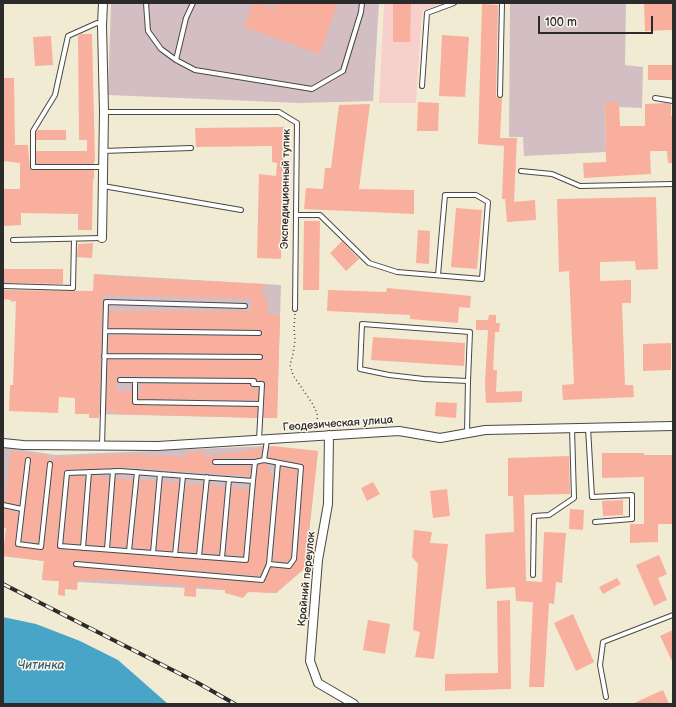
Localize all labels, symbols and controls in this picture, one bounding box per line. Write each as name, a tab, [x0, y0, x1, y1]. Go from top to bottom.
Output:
scale bar	[540, 8, 655, 34]
text: 100 m	[545, 15, 577, 30]
street label: Экспедиционный тупик	[278, 129, 294, 249]
street label: Геодезическая улица	[282, 414, 394, 434]
street label: Крайний переулок	[295, 531, 319, 627]
water label: Читинка	[17, 659, 65, 673]

